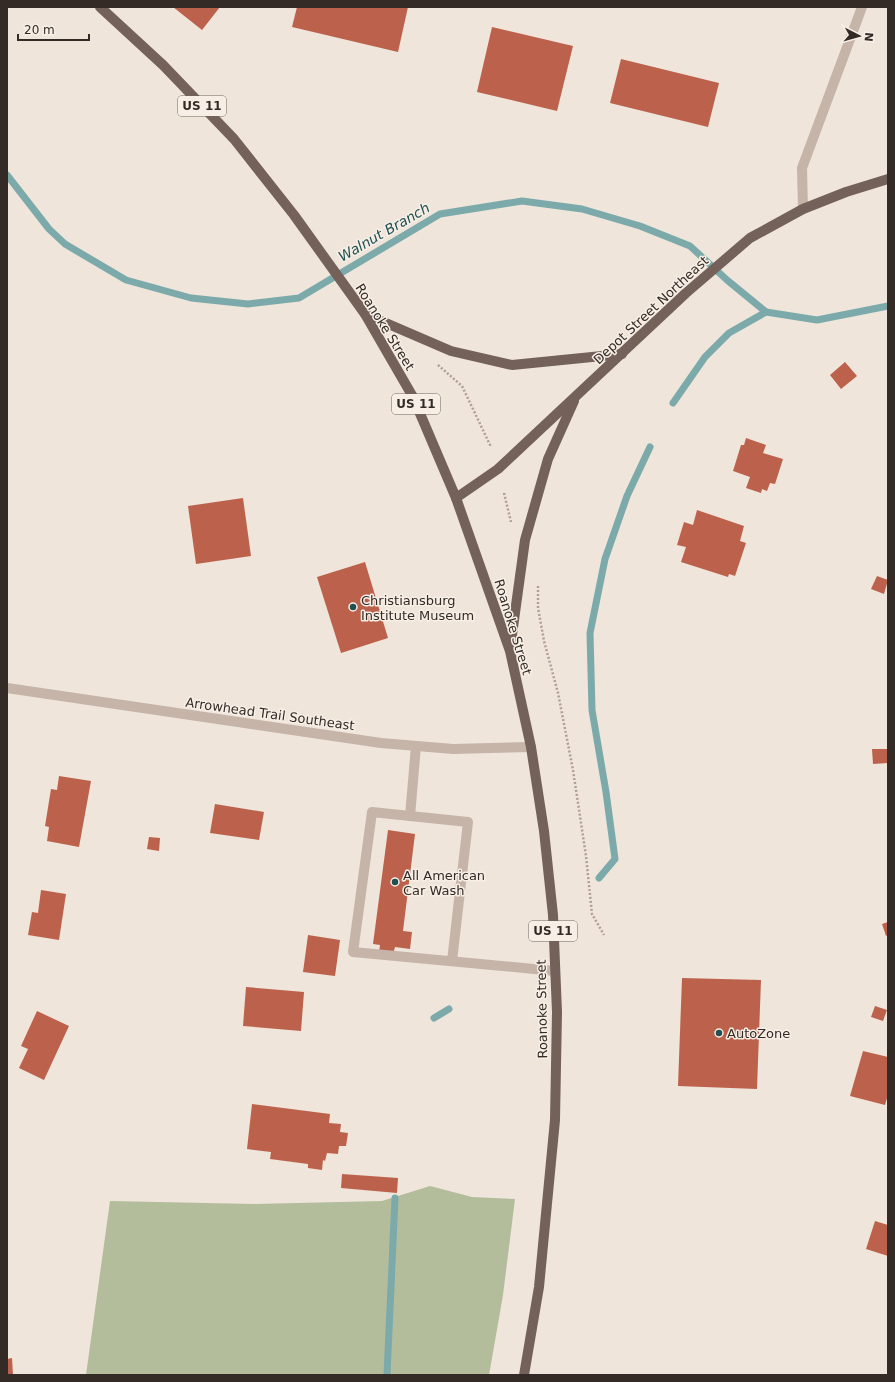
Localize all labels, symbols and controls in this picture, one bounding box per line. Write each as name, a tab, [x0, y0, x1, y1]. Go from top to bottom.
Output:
scale bar	[18, 16, 89, 42]
north arrow	[839, 16, 879, 56]
text: 20 m	[24, 23, 55, 37]
text: N	[862, 32, 875, 42]
road number: US 11	[178, 96, 226, 116]
water label: Walnut Branch	[336, 199, 432, 265]
street label: Depot Street Northeast	[591, 253, 711, 367]
street label: Roanoke Street	[352, 281, 418, 373]
road number: US 11	[392, 394, 440, 414]
street label: Roanoke Street	[491, 577, 535, 677]
place label: Christiansburg Institute Museum	[361, 593, 474, 623]
marker: Christiansburg Institute Museum	[348, 602, 358, 612]
street label: Arrowhead Trail Southeast	[185, 695, 355, 733]
place label: All American Car Wash	[403, 868, 485, 898]
marker: All American Car Wash	[390, 877, 400, 887]
road number: US 11	[529, 921, 577, 941]
street label: Roanoke Street	[534, 959, 550, 1059]
place label: AutoZone	[727, 1026, 790, 1041]
marker: AutoZone	[714, 1028, 724, 1038]

